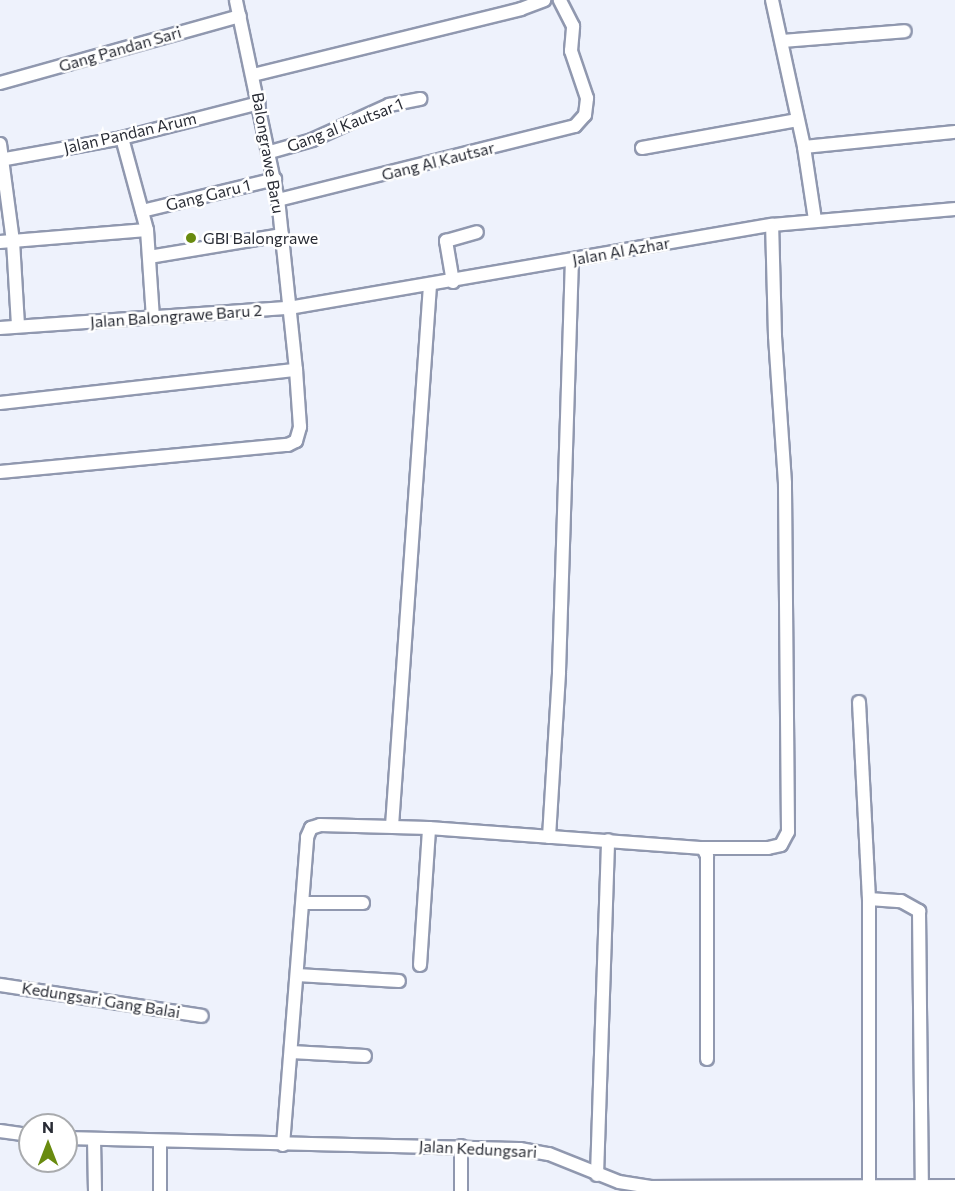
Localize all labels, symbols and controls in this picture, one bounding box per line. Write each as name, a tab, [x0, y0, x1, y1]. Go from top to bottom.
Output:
street label: Gang Pandan Sari	[56, 22, 184, 76]
street label: Balongrawe Baru	[248, 91, 288, 215]
street label: Gang al Kautsar 1	[284, 94, 406, 156]
street label: Jalan Pandan Arum	[62, 108, 198, 158]
street label: Gang Al Kautsar	[379, 138, 497, 184]
street label: Gang Garu 1	[164, 175, 252, 215]
place label: GBI Balongrawe	[203, 228, 318, 248]
marker: GBI Balongrawe	[184, 231, 198, 245]
street label: Jalan Al Azhar	[571, 233, 671, 269]
street label: Jalan Balongrawe Baru 2	[89, 300, 263, 332]
street label: Kedungsari Gang Balai	[20, 978, 182, 1022]
north arrow	[18, 1113, 78, 1173]
text: N	[42, 1117, 54, 1136]
street label: Jalan Kedungsari	[418, 1136, 538, 1162]

